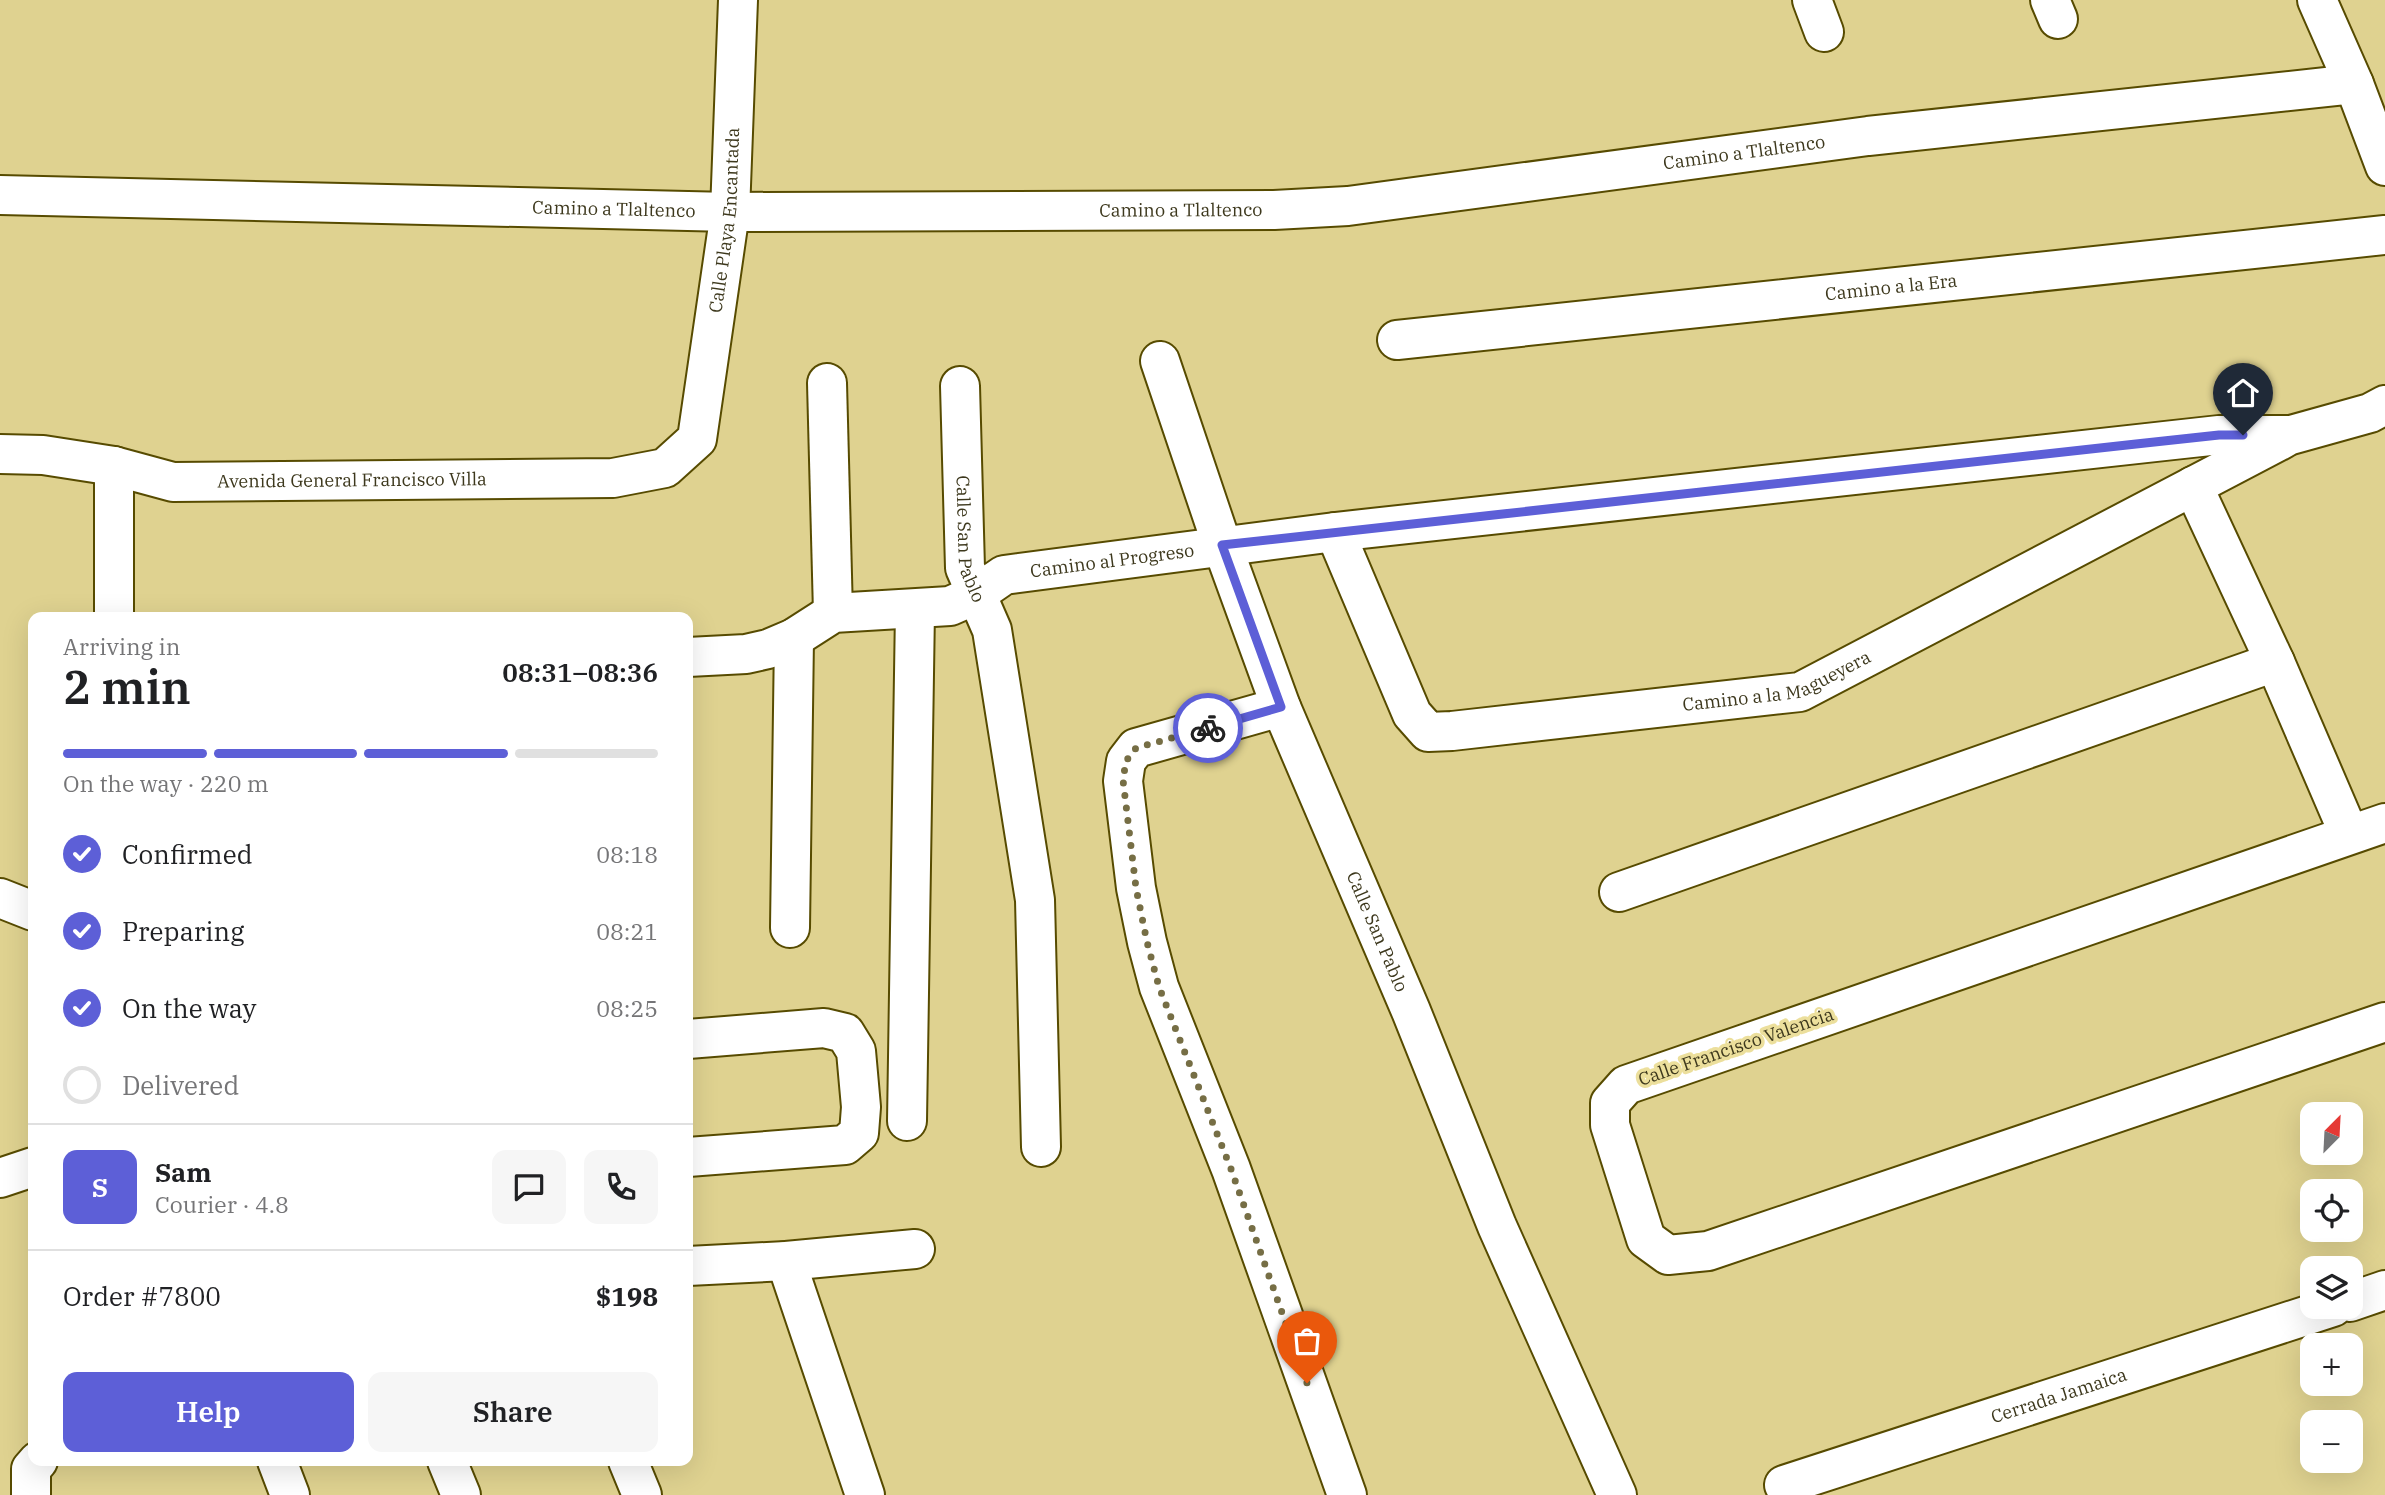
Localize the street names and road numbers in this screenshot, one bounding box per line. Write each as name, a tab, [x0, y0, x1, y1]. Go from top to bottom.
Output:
street label: Calle Playa Encantada	[703, 127, 744, 314]
street label: Camino a Tlaltenco	[1662, 130, 1826, 174]
street label: Camino a Tlaltenco	[532, 195, 696, 222]
street label: Camino a Tlaltenco	[1099, 198, 1262, 222]
street label: Camino a la Era	[1824, 269, 1959, 305]
street label: Avenida General Francisco Villa	[217, 467, 487, 493]
street label: Calle San Pablo	[951, 475, 991, 606]
street label: Camino al Progreso	[1029, 538, 1195, 582]
street label: Camino a la Magueyera	[1681, 645, 1875, 716]
street label: Calle San Pablo	[1342, 868, 1414, 995]
street label: Calle Francisco Valencia	[1635, 1002, 1837, 1091]
street label: Cerrada Jamaica	[1988, 1363, 2130, 1428]

